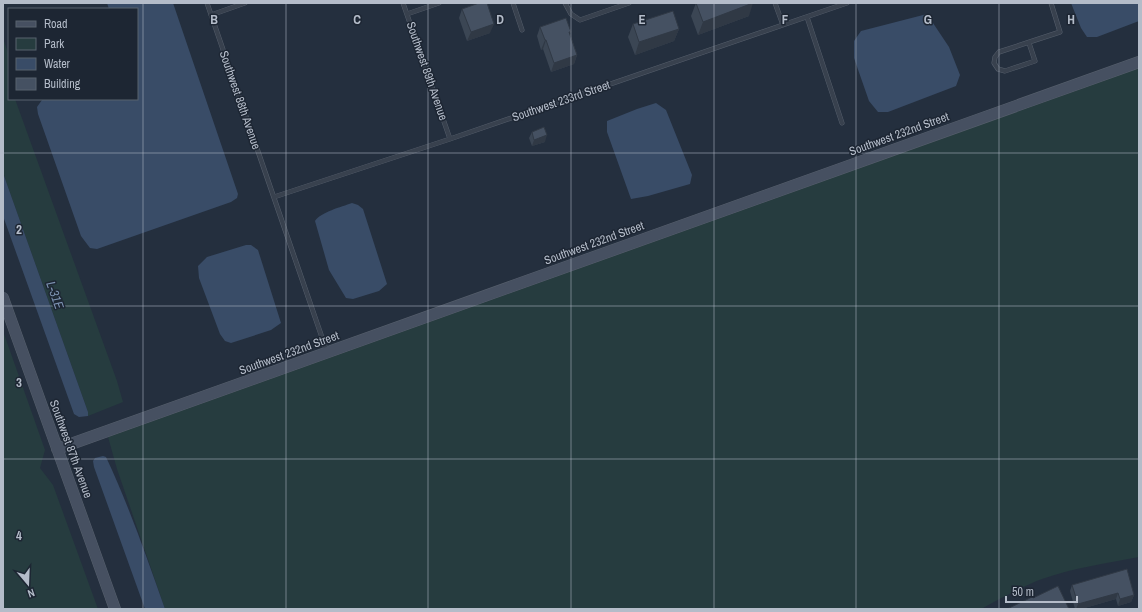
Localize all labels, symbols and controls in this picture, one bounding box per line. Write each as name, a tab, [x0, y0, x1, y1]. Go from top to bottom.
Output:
legend	[8, 8, 138, 100]
text: B	[210, 11, 218, 28]
text: C	[353, 11, 361, 28]
text: D	[496, 11, 504, 28]
text: E	[638, 11, 646, 28]
text: F	[782, 11, 789, 28]
text: G	[924, 11, 932, 28]
text: H	[1067, 11, 1075, 28]
text: Road	[44, 16, 68, 32]
street label: Southwest 89th Avenue	[403, 20, 451, 122]
text: Park	[44, 36, 64, 52]
street label: Southwest 88th Avenue	[216, 49, 264, 151]
text: Water	[44, 56, 71, 72]
text: Building	[44, 76, 81, 92]
street label: Southwest 233rd Street	[510, 77, 612, 125]
street label: Southwest 232nd Street	[847, 108, 951, 159]
street label: Southwest 232nd Street	[542, 217, 646, 268]
text: 2	[16, 221, 22, 238]
water label: L-31E	[42, 279, 68, 312]
street label: Southwest 232nd Street	[237, 327, 341, 378]
text: 3	[16, 374, 22, 391]
street label: Southwest 87th Avenue	[46, 398, 96, 500]
text: 4	[16, 527, 22, 544]
north arrow	[8, 564, 48, 604]
scale bar	[1006, 578, 1077, 604]
text: 50 m	[1012, 584, 1034, 600]
text: N	[26, 586, 37, 601]

